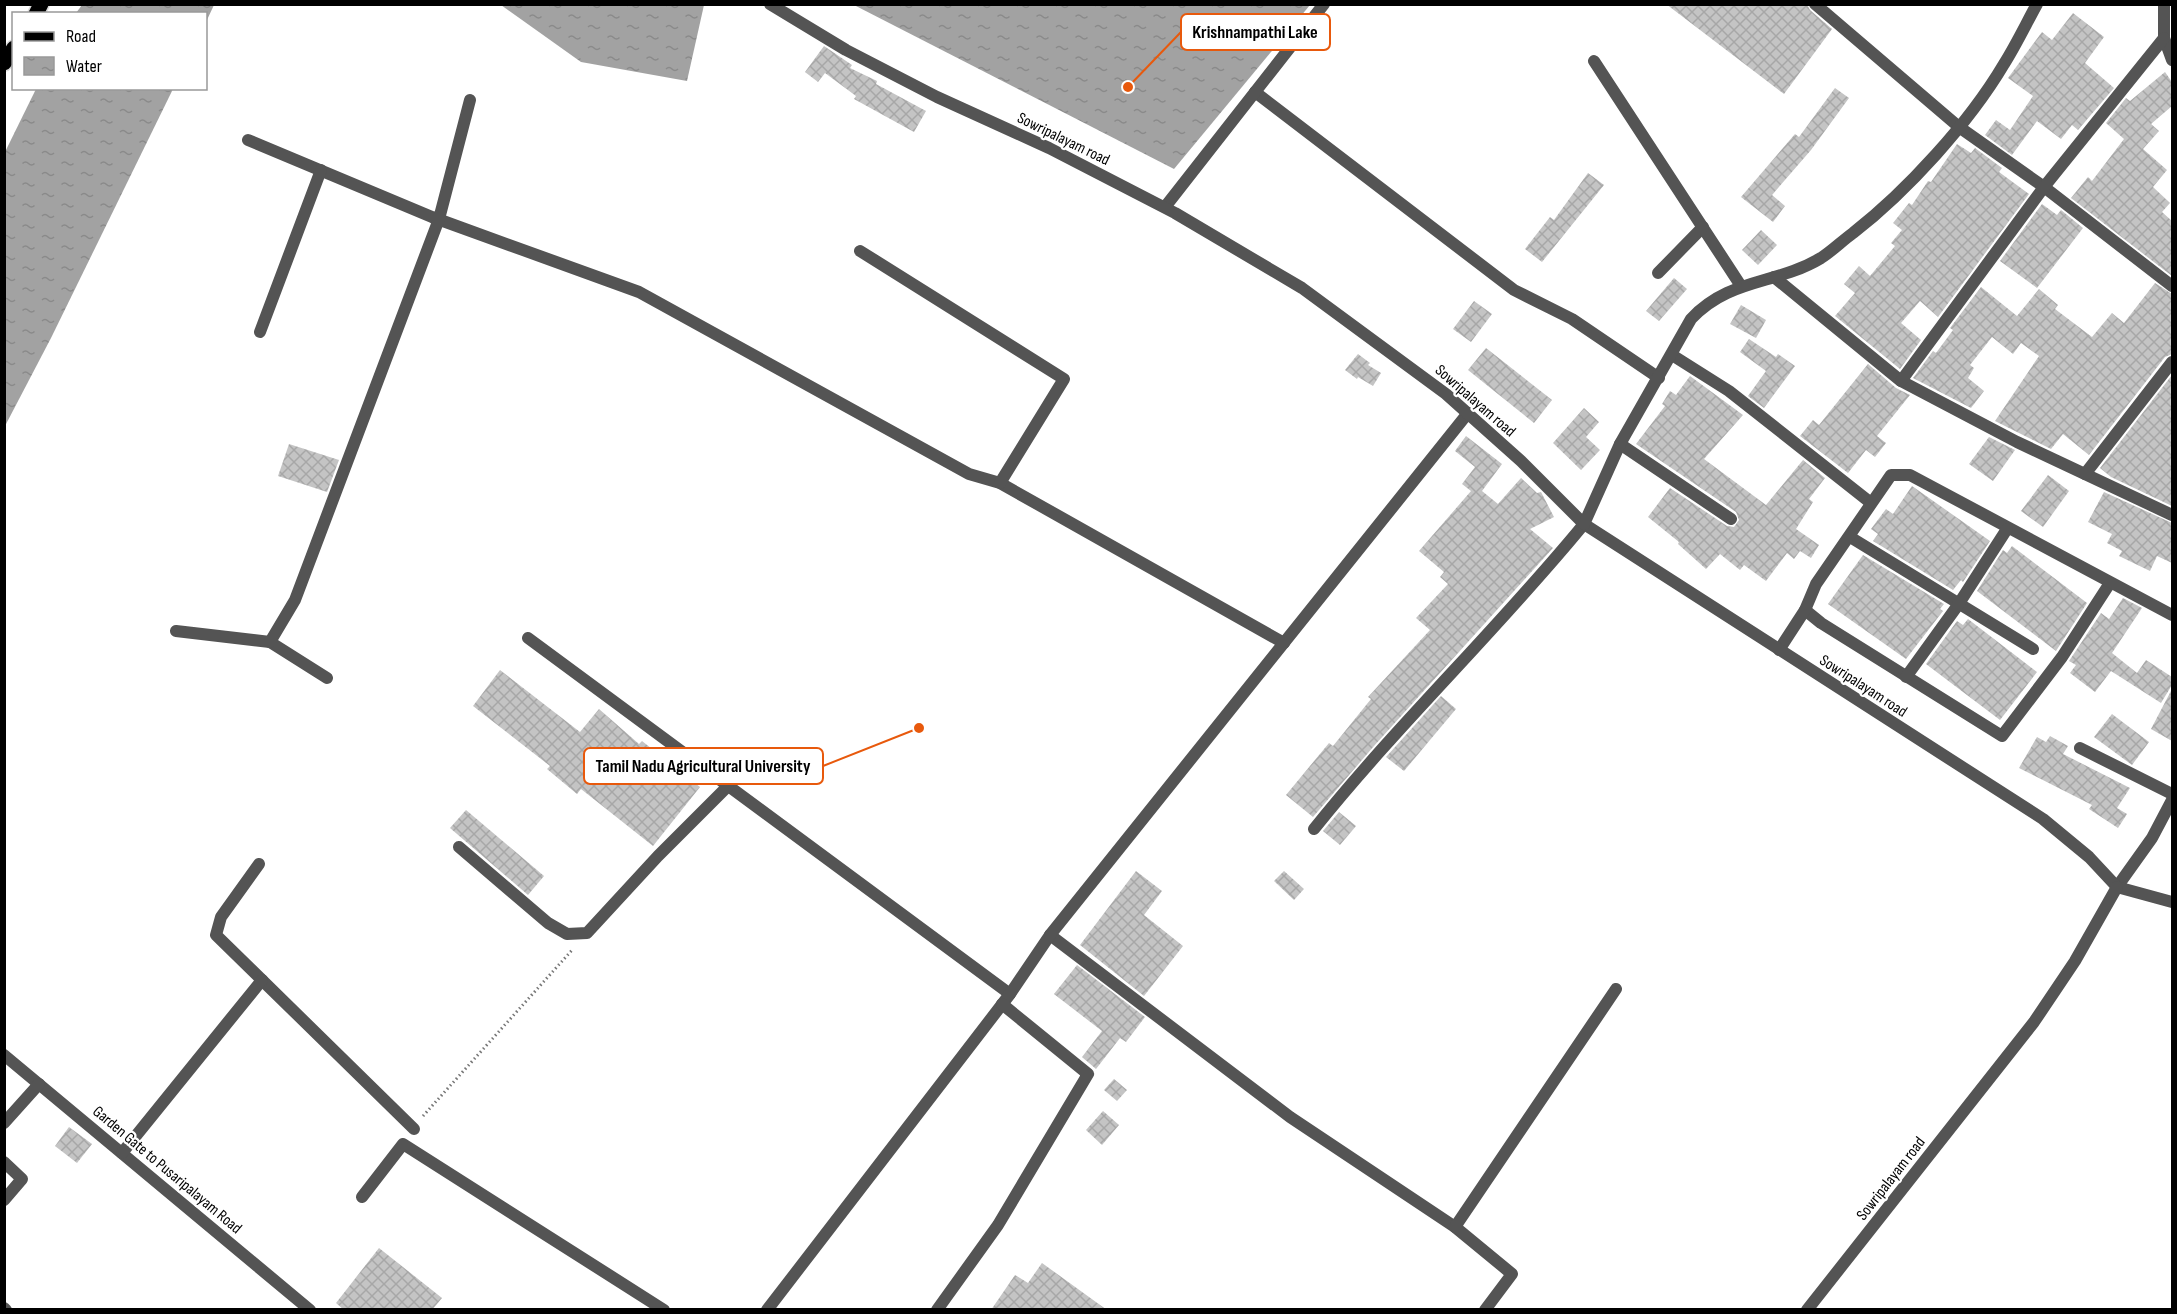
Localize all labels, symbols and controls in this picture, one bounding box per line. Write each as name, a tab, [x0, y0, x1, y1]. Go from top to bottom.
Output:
legend	[12, 12, 207, 90]
callout: Krishnampathi Lake	[1181, 14, 1330, 50]
text: Krishnampathi Lake	[1192, 22, 1318, 43]
text: Road	[66, 26, 96, 47]
text: Water	[66, 56, 102, 77]
street label: Sowripalayam road	[1014, 109, 1113, 170]
street label: Sowripalayam road	[1431, 361, 1519, 441]
street label: Sowripalayam road	[1816, 651, 1910, 722]
callout: Tamil Nadu Agricultural University	[584, 748, 823, 784]
text: Tamil Nadu Agricultural University	[596, 756, 811, 777]
street label: Garden Gate to Pusaripalayam Road	[89, 1102, 245, 1238]
street label: Sowripalayam road	[1853, 1133, 1930, 1224]

